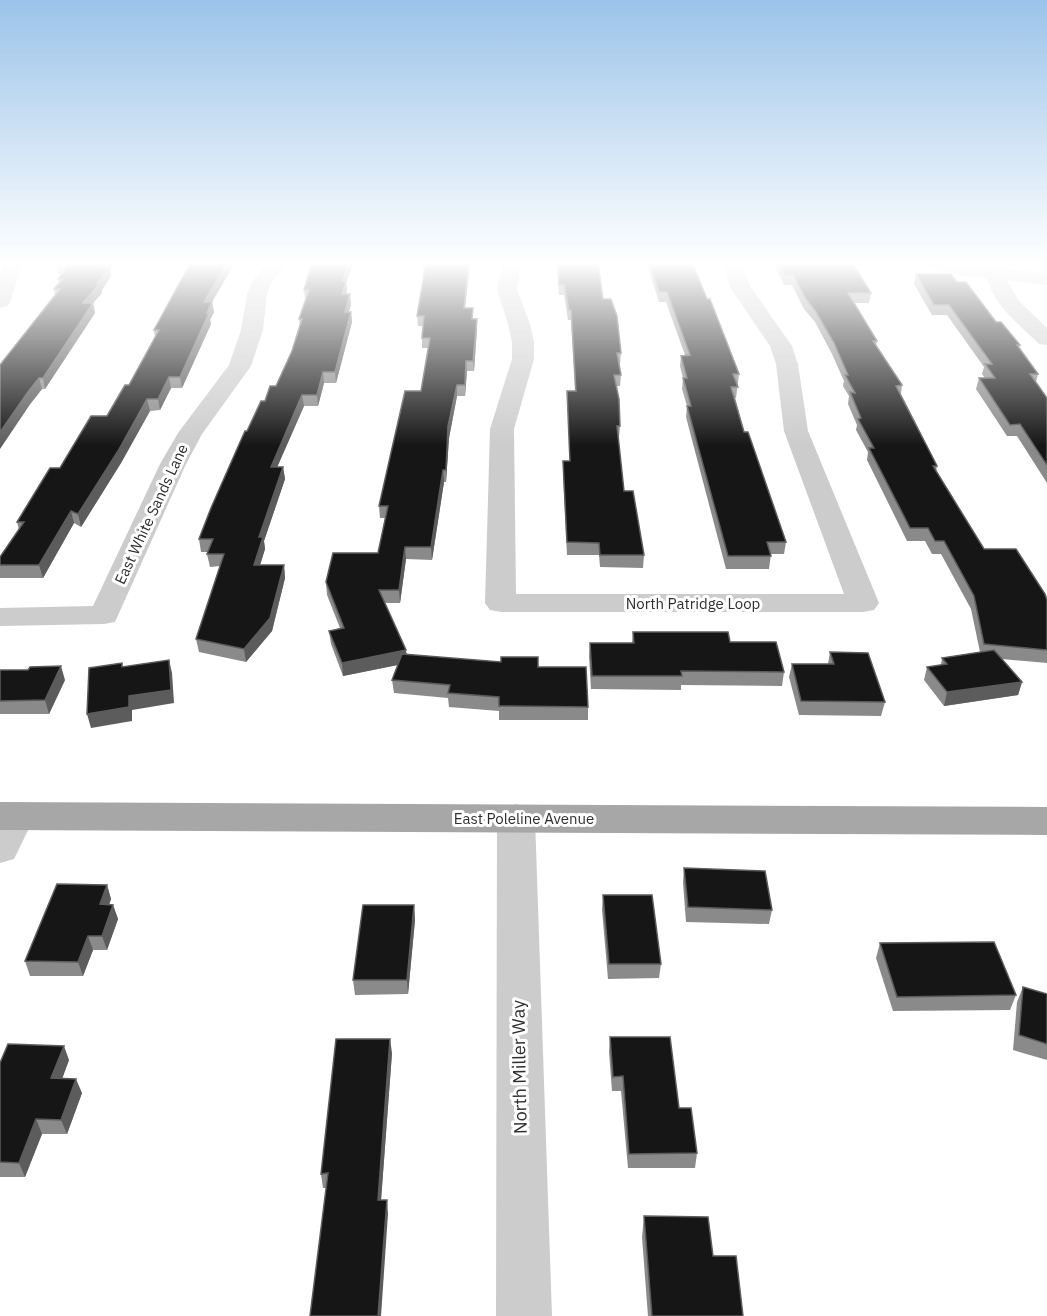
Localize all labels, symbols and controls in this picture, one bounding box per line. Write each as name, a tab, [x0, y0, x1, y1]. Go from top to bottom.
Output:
street label: East White Sands Lane	[110, 441, 192, 587]
street label: North Patridge Loop	[626, 594, 760, 613]
street label: East Poleline Avenue	[454, 809, 594, 828]
street label: North Miller Way	[506, 1000, 532, 1134]

